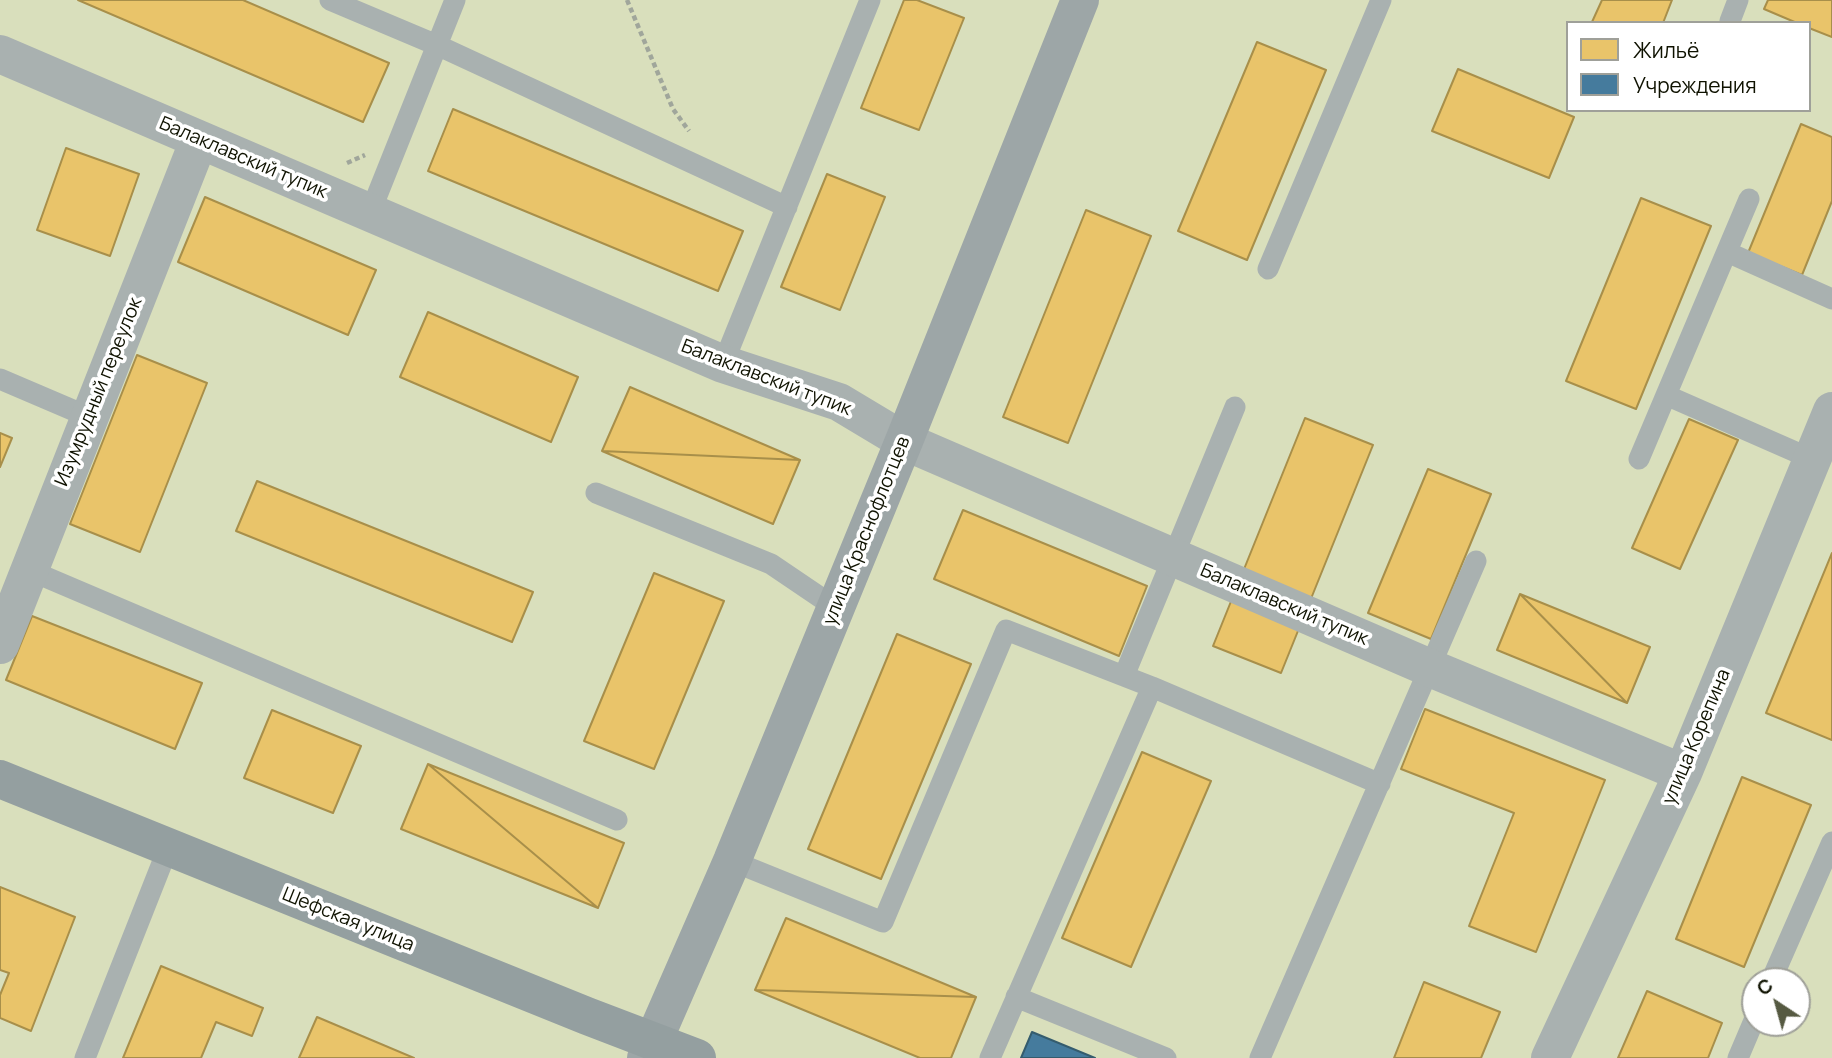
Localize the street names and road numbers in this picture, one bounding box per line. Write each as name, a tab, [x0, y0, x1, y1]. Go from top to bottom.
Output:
street label: Балаклавский тупик	[156, 112, 330, 204]
street label: Изумрудный переулок	[51, 294, 147, 490]
street label: Балаклавский тупик	[678, 335, 854, 421]
street label: улица Краснофлотцев	[819, 433, 915, 629]
street label: Балаклавский тупик	[1197, 559, 1371, 651]
street label: улица Корепина	[1658, 666, 1736, 808]
street label: Шефская улица	[279, 883, 417, 957]

